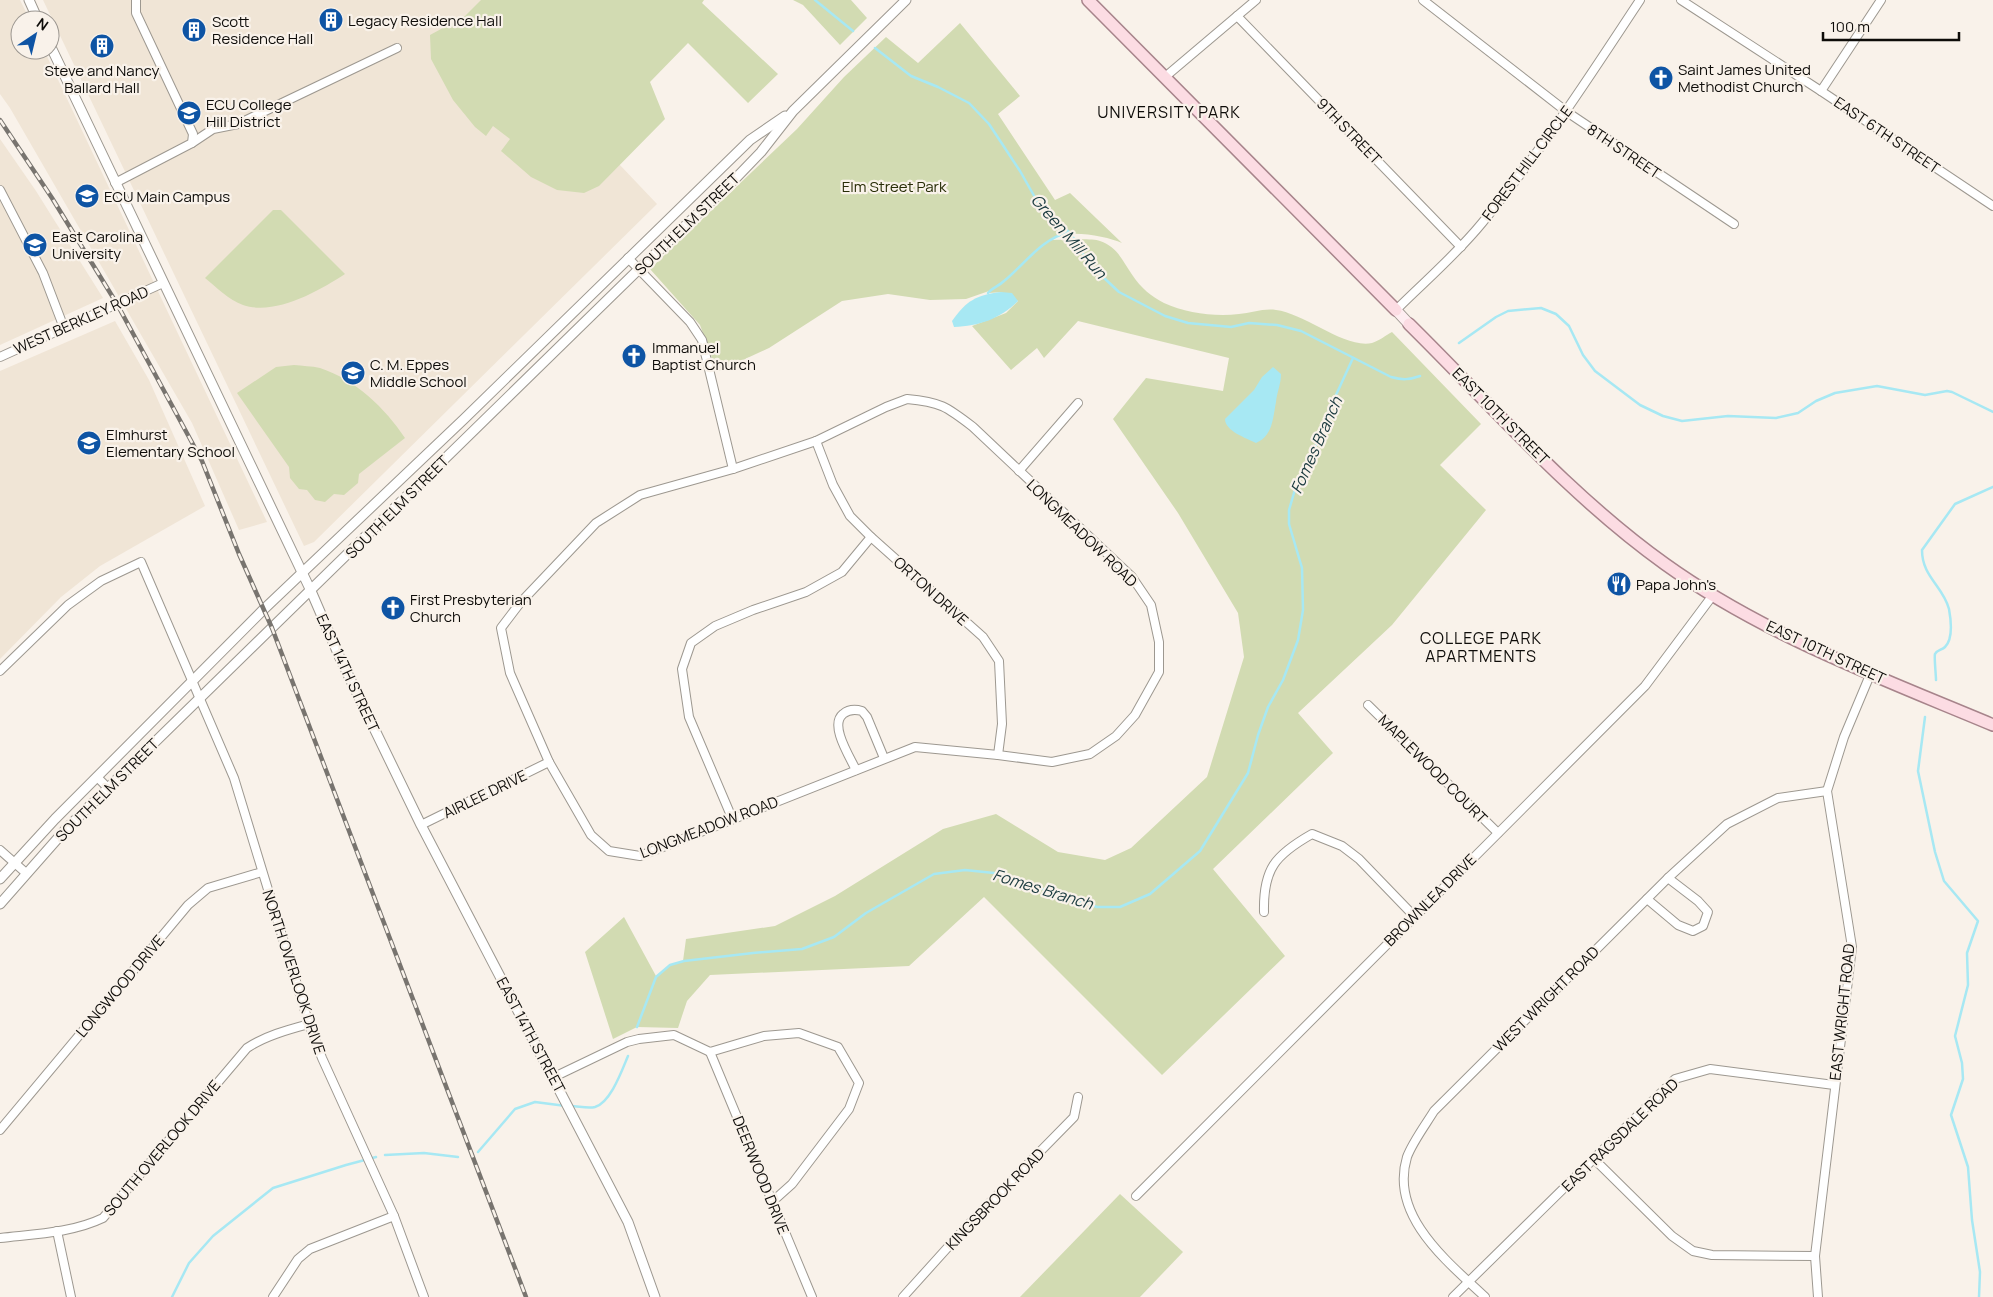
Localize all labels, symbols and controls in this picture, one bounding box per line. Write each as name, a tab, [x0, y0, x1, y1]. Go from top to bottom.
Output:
building icon: Legacy Residence Hall	[318, 7, 344, 33]
north arrow	[10, 10, 60, 60]
place label: Legacy Residence Hall	[348, 10, 502, 31]
scale bar	[1823, 10, 1959, 42]
place label: Scott Residence Hall	[212, 11, 313, 49]
text: N	[33, 13, 52, 35]
text: 100 m	[1830, 16, 1870, 37]
building icon: Scott Residence Hall	[181, 17, 207, 43]
building icon: Steve and Nancy Ballard Hall	[89, 33, 115, 59]
place label: Saint James United Methodist Church	[1678, 59, 1811, 97]
place label: Steve and Nancy Ballard Hall	[45, 60, 160, 98]
church icon: Saint James United Methodist Church	[1648, 65, 1674, 91]
street label: EAST 6TH STREET	[1830, 92, 1944, 178]
street label: 9TH STREET	[1312, 93, 1386, 169]
place label: ECU College Hill District	[206, 94, 292, 132]
school or university icon: ECU College Hill District	[176, 100, 202, 126]
district label: UNIVERSITY PARK	[1097, 101, 1241, 123]
street label: FOREST HILL CIRCLE	[1477, 101, 1577, 225]
street label: 8TH STREET	[1583, 119, 1665, 183]
street label: SOUTH ELM STREET	[630, 168, 744, 280]
park label: Elm Street Park	[842, 176, 947, 197]
school or university icon: ECU Main Campus	[74, 183, 100, 209]
place label: ECU Main Campus	[104, 186, 230, 207]
water label: Green Mill Run	[1026, 189, 1112, 283]
place label: East Carolina University	[52, 226, 143, 264]
school or university icon: East Carolina University	[22, 232, 48, 258]
street label: WEST BERKLEY ROAD	[10, 281, 152, 359]
place label: Immanuel Baptist Church	[652, 337, 756, 375]
church icon: Immanuel Baptist Church	[621, 343, 647, 369]
place label: C. M. Eppes Middle School	[370, 354, 467, 392]
school or university icon: C. M. Eppes Middle School	[340, 360, 366, 386]
street label: EAST 10TH STREET	[1448, 363, 1554, 469]
water label: Fomes Branch	[1285, 393, 1347, 497]
place label: Elmhurst Elementary School	[106, 424, 235, 462]
school or university icon: Elmhurst Elementary School	[76, 430, 102, 456]
street label: SOUTH ELM STREET	[341, 451, 453, 563]
street label: LONGMEADOW ROAD	[1022, 474, 1142, 592]
street label: ORTON DRIVE	[889, 552, 973, 630]
restaurant icon: Papa John's	[1606, 571, 1632, 597]
place label: Papa John's	[1636, 574, 1716, 595]
place label: First Presbyterian Church	[410, 589, 532, 627]
church icon: First Presbyterian Church	[380, 595, 406, 621]
street label: EAST 14TH STREET	[311, 610, 385, 736]
street label: EAST 10TH STREET	[1763, 615, 1889, 689]
district label: COLLEGE PARK APARTMENTS	[1420, 627, 1542, 667]
street label: MAPLEWOOD COURT	[1374, 710, 1492, 828]
street label: SOUTH ELM STREET	[51, 734, 163, 846]
street label: AIRLEE DRIVE	[440, 765, 530, 823]
street label: LONGMEADOW ROAD	[637, 791, 781, 863]
street label: BROWNLEA DRIVE	[1379, 849, 1481, 951]
water label: Fomes Branch	[990, 863, 1096, 915]
street label: NORTH OVERLOOK DRIVE	[258, 887, 330, 1057]
street label: LONGWOOD DRIVE	[71, 930, 169, 1042]
street label: WEST WRIGHT ROAD	[1488, 941, 1604, 1057]
street label: EAST WRIGHT ROAD	[1824, 943, 1860, 1081]
street label: EAST 14TH STREET	[492, 973, 570, 1097]
street label: EAST RAGSDALE ROAD	[1557, 1074, 1683, 1196]
street label: SOUTH OVERLOOK DRIVE	[99, 1076, 225, 1220]
street label: DEERWOOD DRIVE	[728, 1113, 794, 1237]
street label: KINGSBROOK ROAD	[941, 1143, 1049, 1255]

